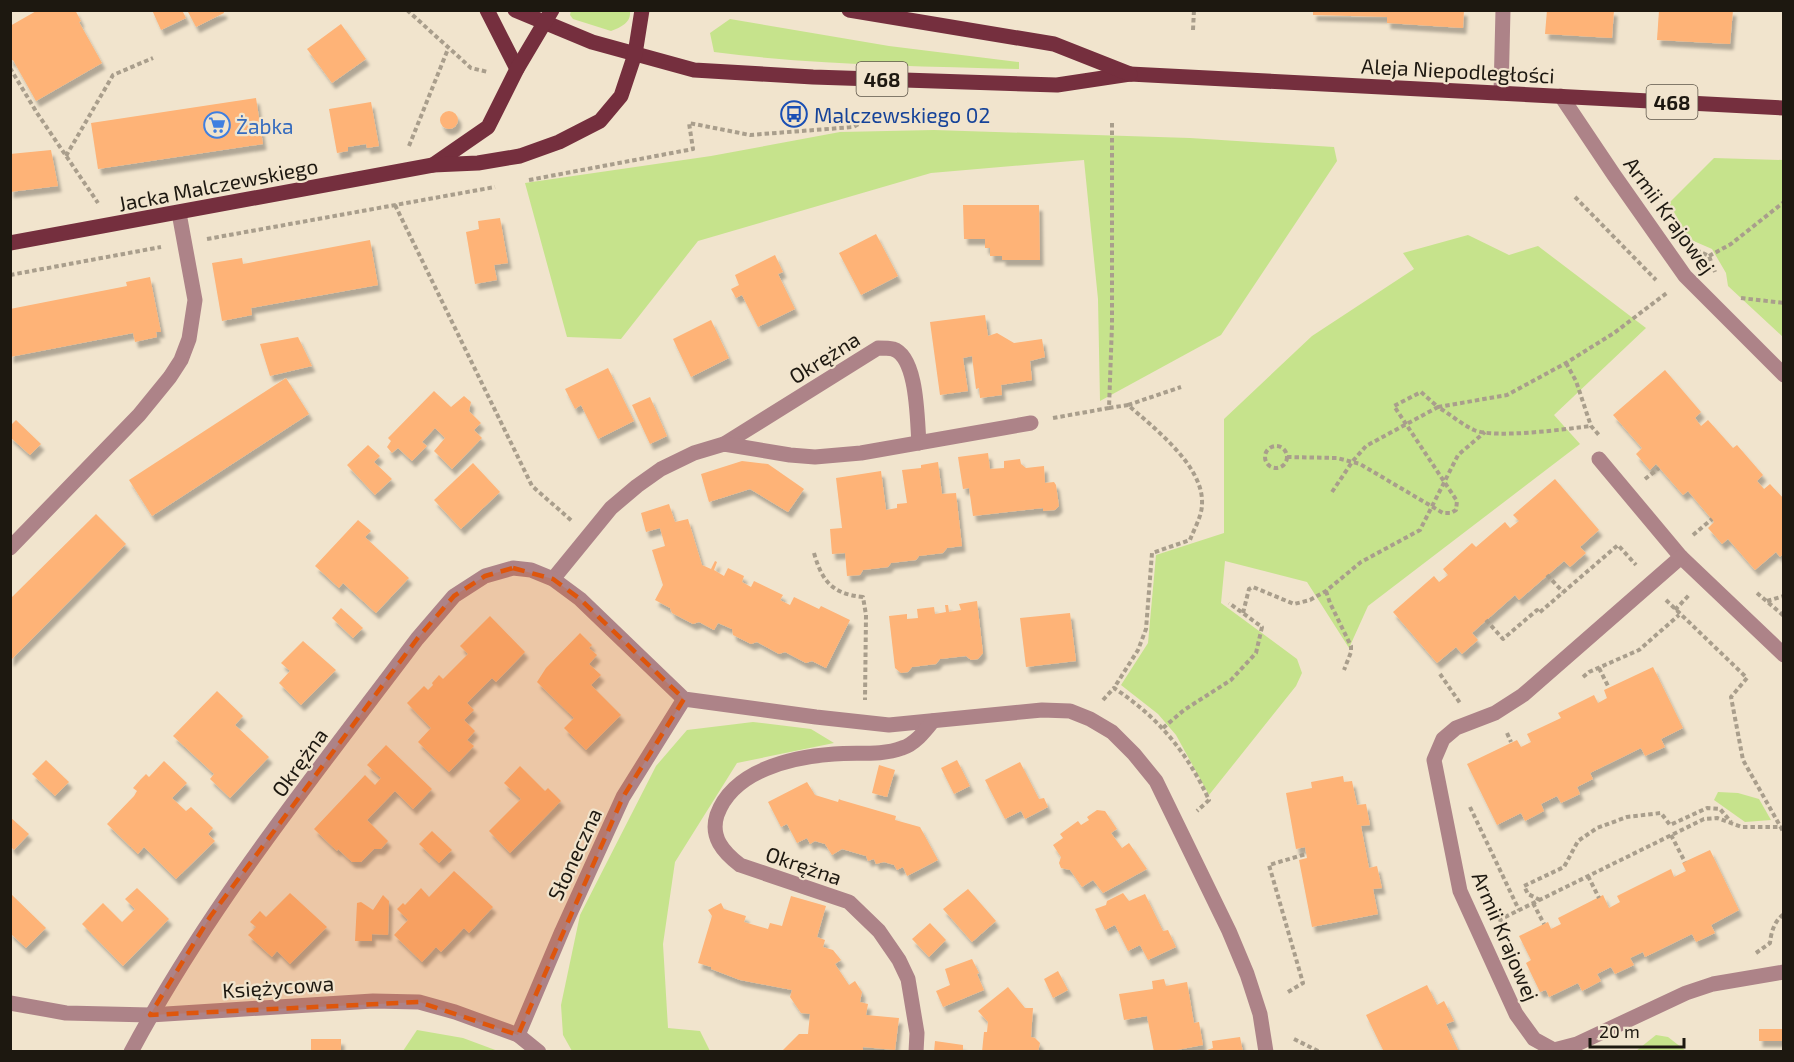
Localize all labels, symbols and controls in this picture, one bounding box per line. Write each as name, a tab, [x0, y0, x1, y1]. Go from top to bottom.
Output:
street label: Aleja Niepodległości	[1361, 52, 1555, 89]
road number: 468	[856, 62, 908, 96]
road number: 468	[1646, 85, 1698, 119]
bus stop icon: Malczewskiego 02	[779, 99, 809, 129]
place label: Malczewskiego 02	[814, 102, 990, 127]
supermarket icon: Żabka	[202, 110, 232, 140]
place label: Żabka	[236, 113, 294, 138]
street label: Jacka Malczewskiego	[116, 152, 320, 216]
street label: Armii Krajowej	[1618, 152, 1721, 279]
street label: Okrężna	[784, 326, 864, 388]
street label: Okrężna	[266, 723, 332, 801]
street label: Słoneczna	[542, 804, 606, 904]
street label: Okrężna	[763, 840, 845, 890]
street label: Armii Krajowej	[1467, 867, 1545, 1005]
street label: Księżycowa	[221, 970, 335, 1002]
scale bar	[1590, 1011, 1684, 1049]
text: 20 m	[1599, 1020, 1640, 1042]

